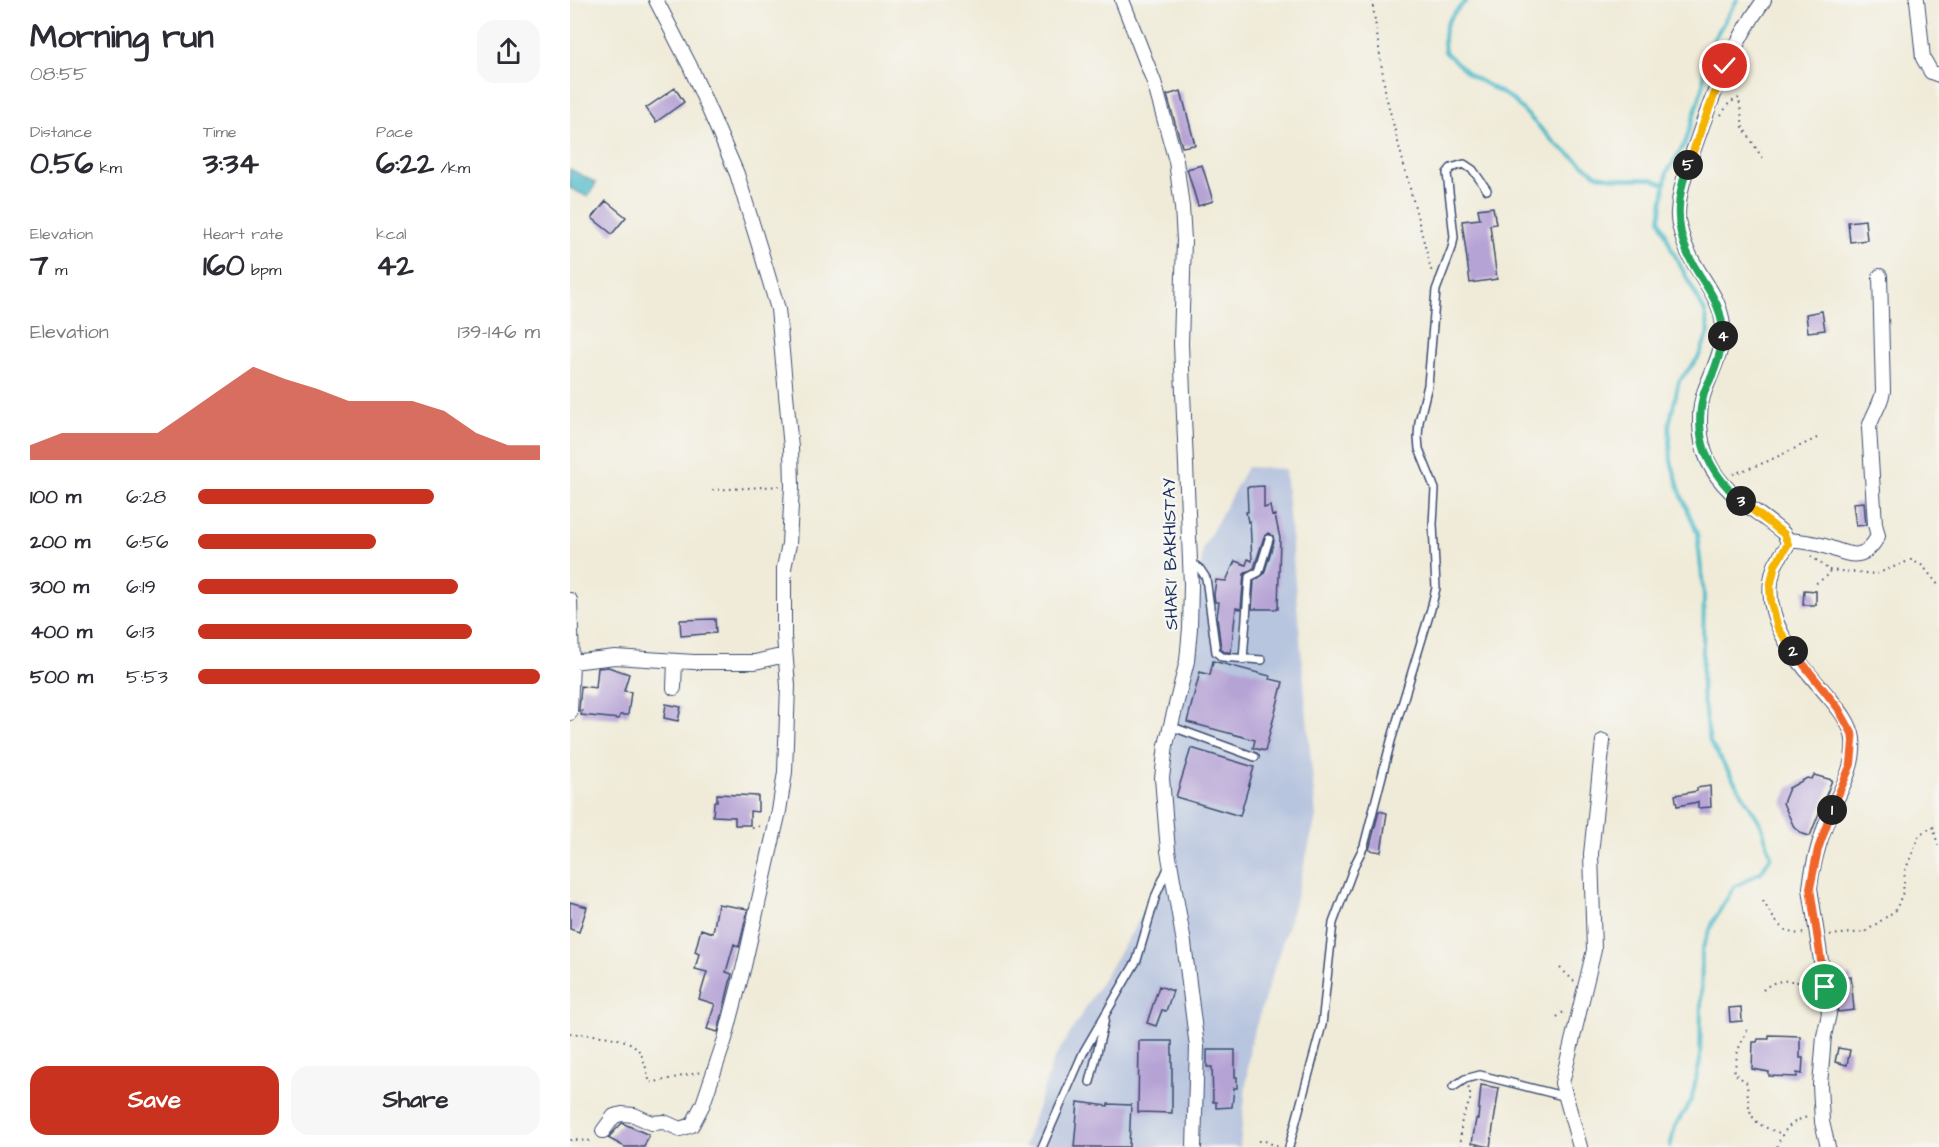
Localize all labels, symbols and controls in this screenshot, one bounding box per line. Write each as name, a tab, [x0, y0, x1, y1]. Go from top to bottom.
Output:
text: Morning run	[30, 14, 214, 60]
button: share	[477, 20, 540, 83]
pin	[1699, 40, 1750, 91]
icon: check	[1708, 49, 1741, 82]
text: 08:55	[30, 60, 87, 88]
text: Distance	[30, 121, 92, 143]
text: Time	[203, 121, 237, 143]
text: Pace	[376, 121, 413, 143]
text: 0.56	[30, 143, 93, 185]
text: 3:34	[203, 143, 259, 185]
text: 6:22	[376, 143, 434, 185]
pin: 5	[1673, 150, 1703, 180]
text: 5	[1682, 154, 1694, 176]
text: km	[93, 157, 122, 179]
text: /km	[434, 157, 470, 179]
text: Elevation	[30, 223, 93, 245]
text: Heart rate	[203, 223, 283, 245]
text: kcal	[376, 223, 407, 245]
text: 7	[30, 245, 48, 287]
text: 160	[203, 245, 245, 287]
text: 42	[376, 245, 414, 287]
text: m	[48, 259, 67, 281]
text: bpm	[245, 259, 281, 281]
text: Elevation	[30, 318, 109, 346]
text: 139–146 m	[457, 318, 540, 346]
pin: 4	[1708, 321, 1738, 351]
text: 4	[1718, 325, 1728, 347]
street label: SHARI' BAKHISTAY	[1157, 477, 1184, 630]
text: 100 m	[30, 483, 81, 511]
text: 6:28	[126, 483, 166, 511]
pin: 3	[1726, 486, 1756, 516]
text: 3	[1737, 490, 1745, 512]
text: 200 m	[30, 528, 90, 556]
text: 6:56	[126, 528, 169, 556]
text: 300 m	[30, 573, 89, 601]
text: 6:19	[126, 573, 156, 601]
text: 400 m	[30, 618, 92, 646]
text: 6:13	[126, 618, 155, 646]
pin: 2	[1778, 636, 1808, 666]
text: 2	[1788, 640, 1798, 662]
text: 500 m	[30, 663, 93, 691]
text: 5:53	[126, 663, 168, 691]
pin: 1	[1817, 795, 1847, 825]
text: 1	[1831, 799, 1833, 821]
pin	[1799, 961, 1850, 1012]
icon: arrive	[1808, 970, 1841, 1003]
button: Save	[30, 1066, 279, 1135]
button: Share	[291, 1066, 540, 1135]

